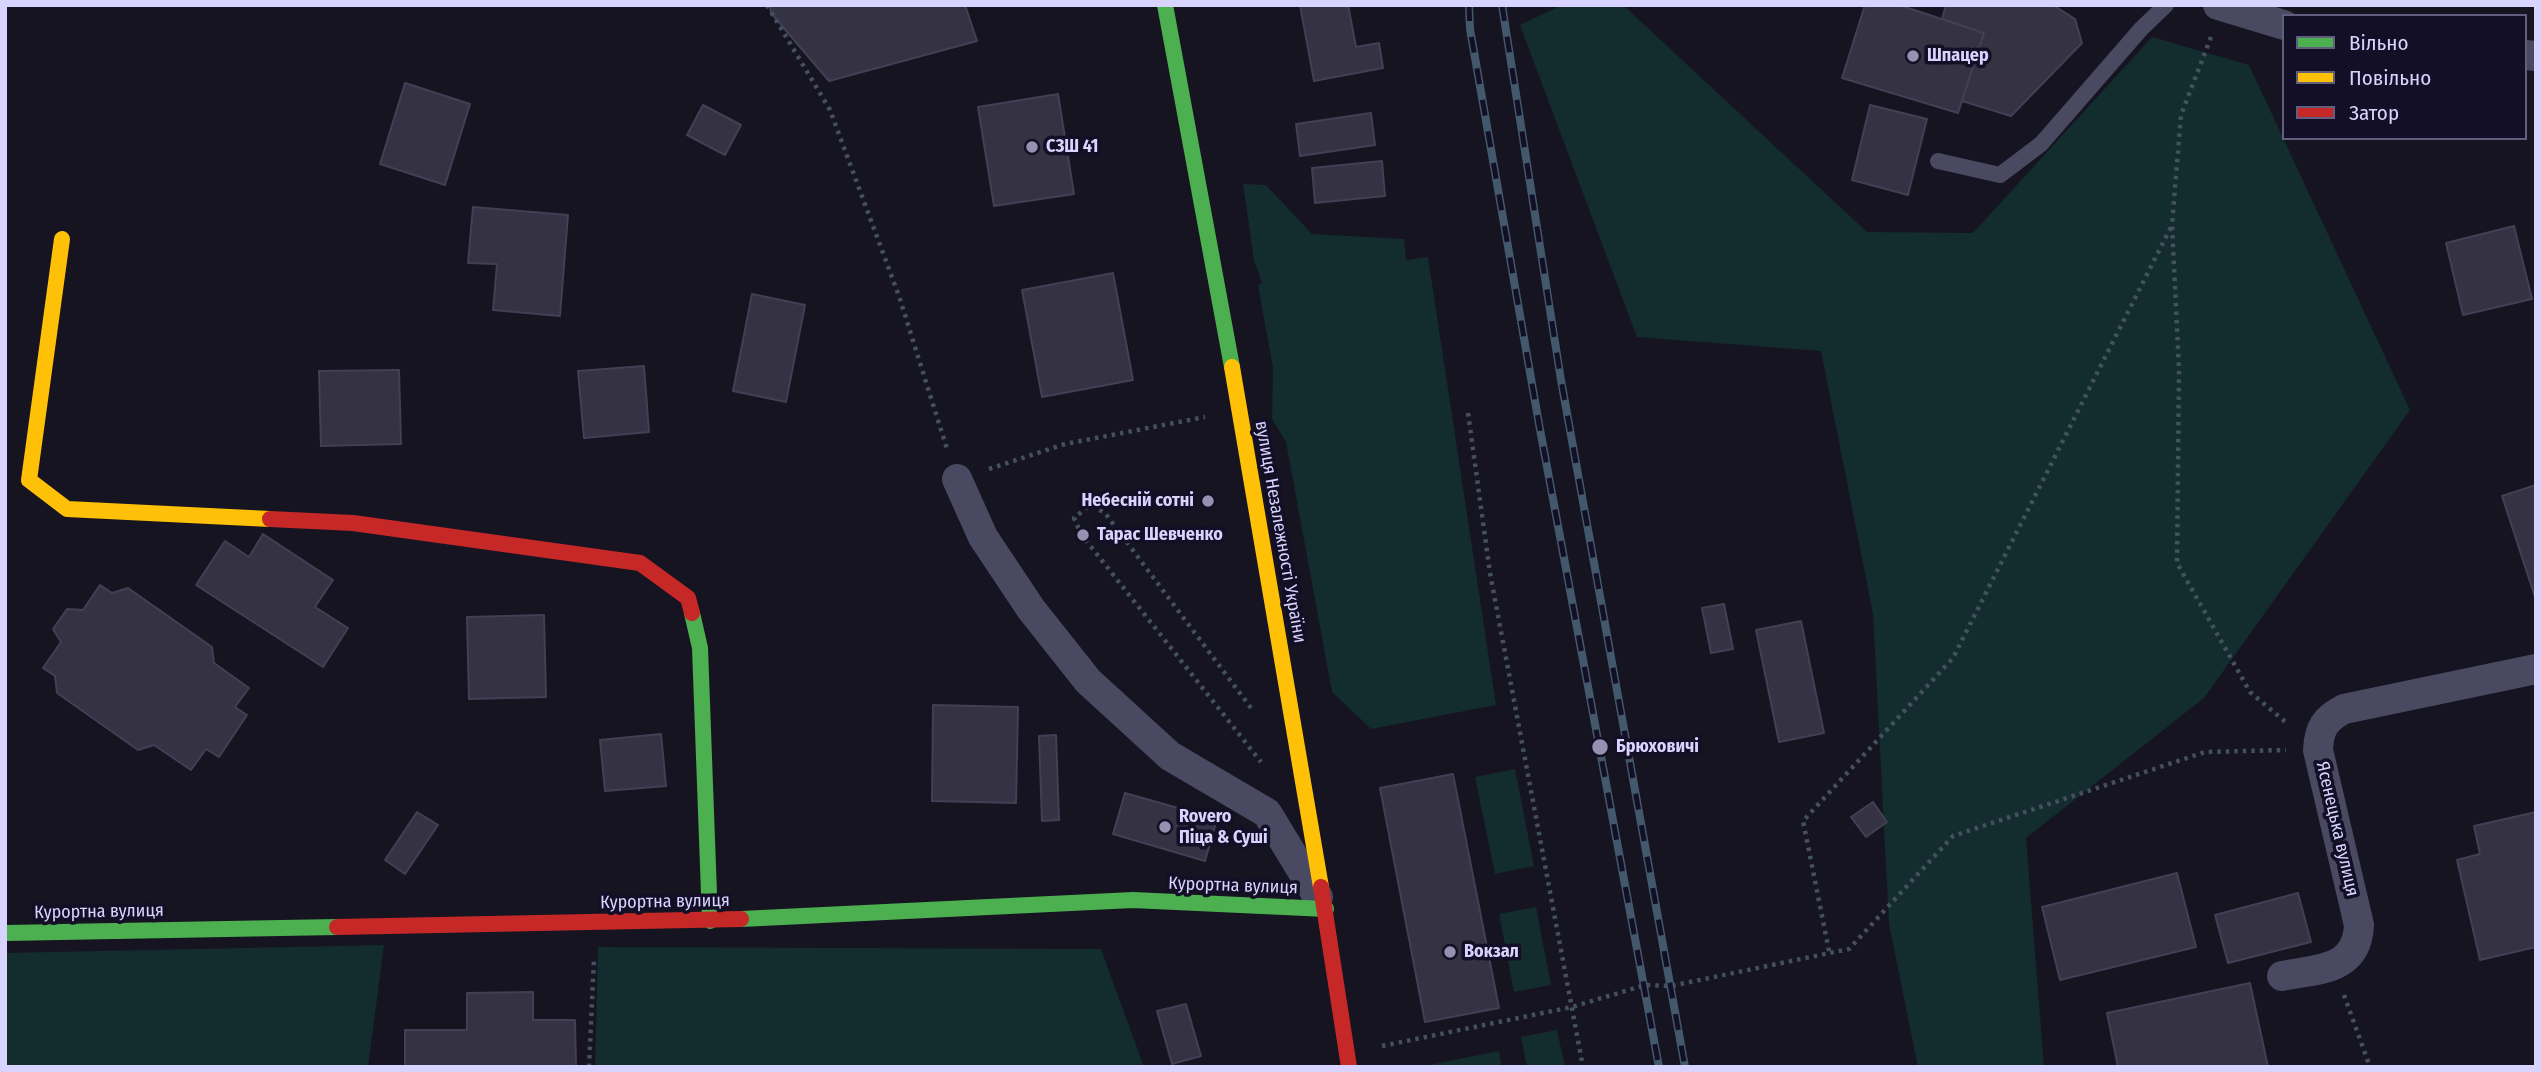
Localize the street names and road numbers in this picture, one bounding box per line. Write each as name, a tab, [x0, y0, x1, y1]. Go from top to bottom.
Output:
street label: вулиця Незалежності України	[1250, 419, 1310, 645]
street label: Ясенецька вулиця	[2311, 759, 2363, 899]
street label: Курортна вулиця	[1168, 873, 1298, 899]
street label: Курортна вулиця	[600, 890, 730, 914]
street label: Курортна вулиця	[34, 900, 164, 924]

